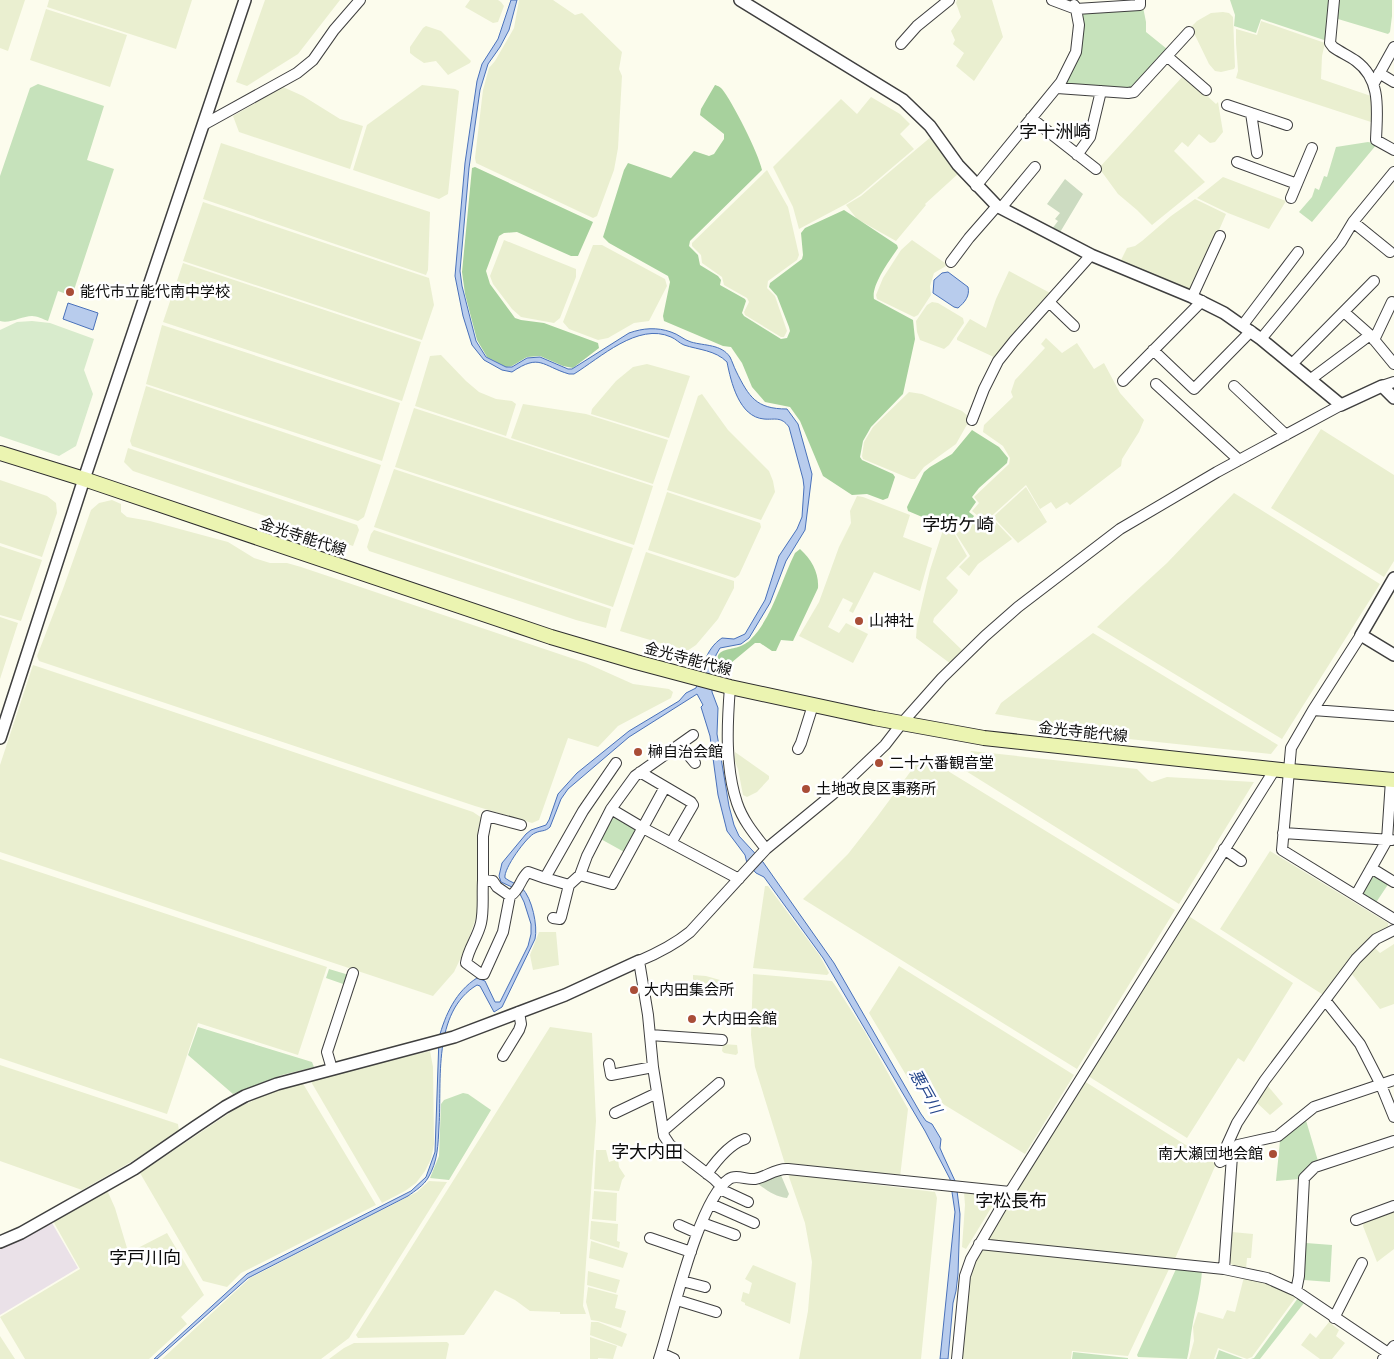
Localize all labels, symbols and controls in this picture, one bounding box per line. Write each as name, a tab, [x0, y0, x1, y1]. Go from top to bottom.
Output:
district label: 字十洲崎	[1019, 120, 1091, 143]
place label: 能代市立能代南中学校	[80, 282, 230, 301]
marker: 能代市立能代南中学校	[64, 286, 76, 298]
district label: 字坊ケ崎	[922, 513, 994, 536]
street label: 金光寺能代線	[257, 514, 349, 559]
place label: 山神社	[869, 611, 914, 630]
marker: 山神社	[853, 615, 865, 627]
street label: 金光寺能代線	[642, 638, 734, 679]
street label: 金光寺能代線	[1037, 717, 1129, 746]
place label: 榊自治会館	[648, 742, 723, 761]
marker: 榊自治会館	[632, 746, 644, 758]
place label: 二十六番観音堂	[889, 753, 994, 772]
marker: 二十六番観音堂	[873, 757, 885, 769]
place label: 土地改良区事務所	[816, 779, 936, 798]
marker: 土地改良区事務所	[800, 783, 812, 795]
place label: 大内田集会所	[644, 980, 734, 999]
marker: 大内田集会所	[628, 984, 640, 996]
place label: 大内田会館	[702, 1009, 777, 1028]
marker: 大内田会館	[686, 1013, 698, 1025]
water label: 悪戸川	[906, 1065, 947, 1119]
district label: 字大内田	[611, 1140, 683, 1163]
place label: 南大瀬団地会館	[1158, 1144, 1263, 1163]
marker: 南大瀬団地会館	[1267, 1148, 1279, 1160]
district label: 字松長布	[975, 1189, 1047, 1212]
district label: 字戸川向	[109, 1246, 181, 1269]

